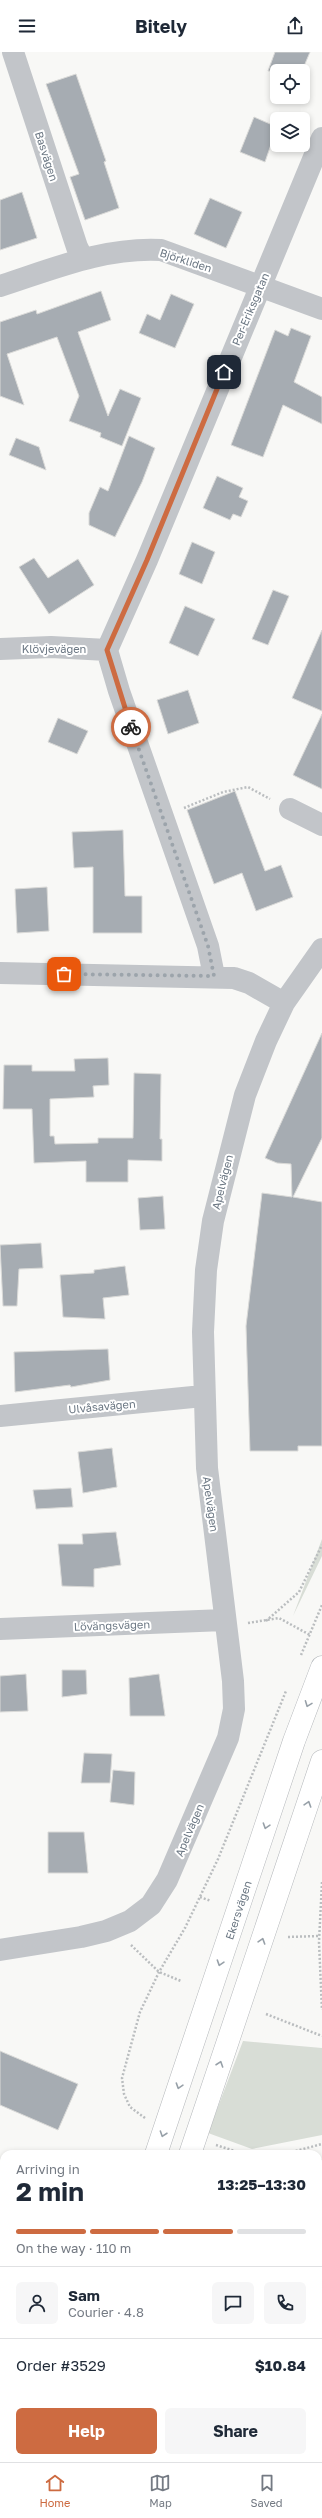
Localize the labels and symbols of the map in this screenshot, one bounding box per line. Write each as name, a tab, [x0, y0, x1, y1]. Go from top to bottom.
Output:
street label: Basvägen	[33, 130, 61, 182]
street label: Björkliden	[158, 246, 214, 274]
street label: Per-Eriksgatan	[229, 271, 271, 347]
pin	[207, 355, 241, 389]
street label: Klövjevägen	[22, 642, 86, 655]
courier	[111, 707, 151, 747]
pin	[47, 957, 81, 991]
street label: Apelvägen	[209, 1153, 235, 1211]
street label: Ulvåsavägen	[68, 1397, 136, 1415]
street label: Apelvägen	[201, 1475, 221, 1533]
street label: Lövängsvägen	[74, 1617, 150, 1633]
one-way arrow	[305, 1700, 313, 1707]
one-way arrow	[303, 1801, 311, 1808]
street label: Apelvägen	[172, 1802, 206, 1858]
one-way arrow	[262, 1823, 271, 1830]
street label: Ekersvägen	[222, 1879, 254, 1941]
one-way arrow	[257, 1937, 266, 1944]
one-way arrow	[217, 1959, 225, 1966]
one-way arrow	[216, 2061, 224, 2068]
one-way arrow	[175, 2083, 184, 2090]
one-way arrow	[159, 2130, 168, 2137]

